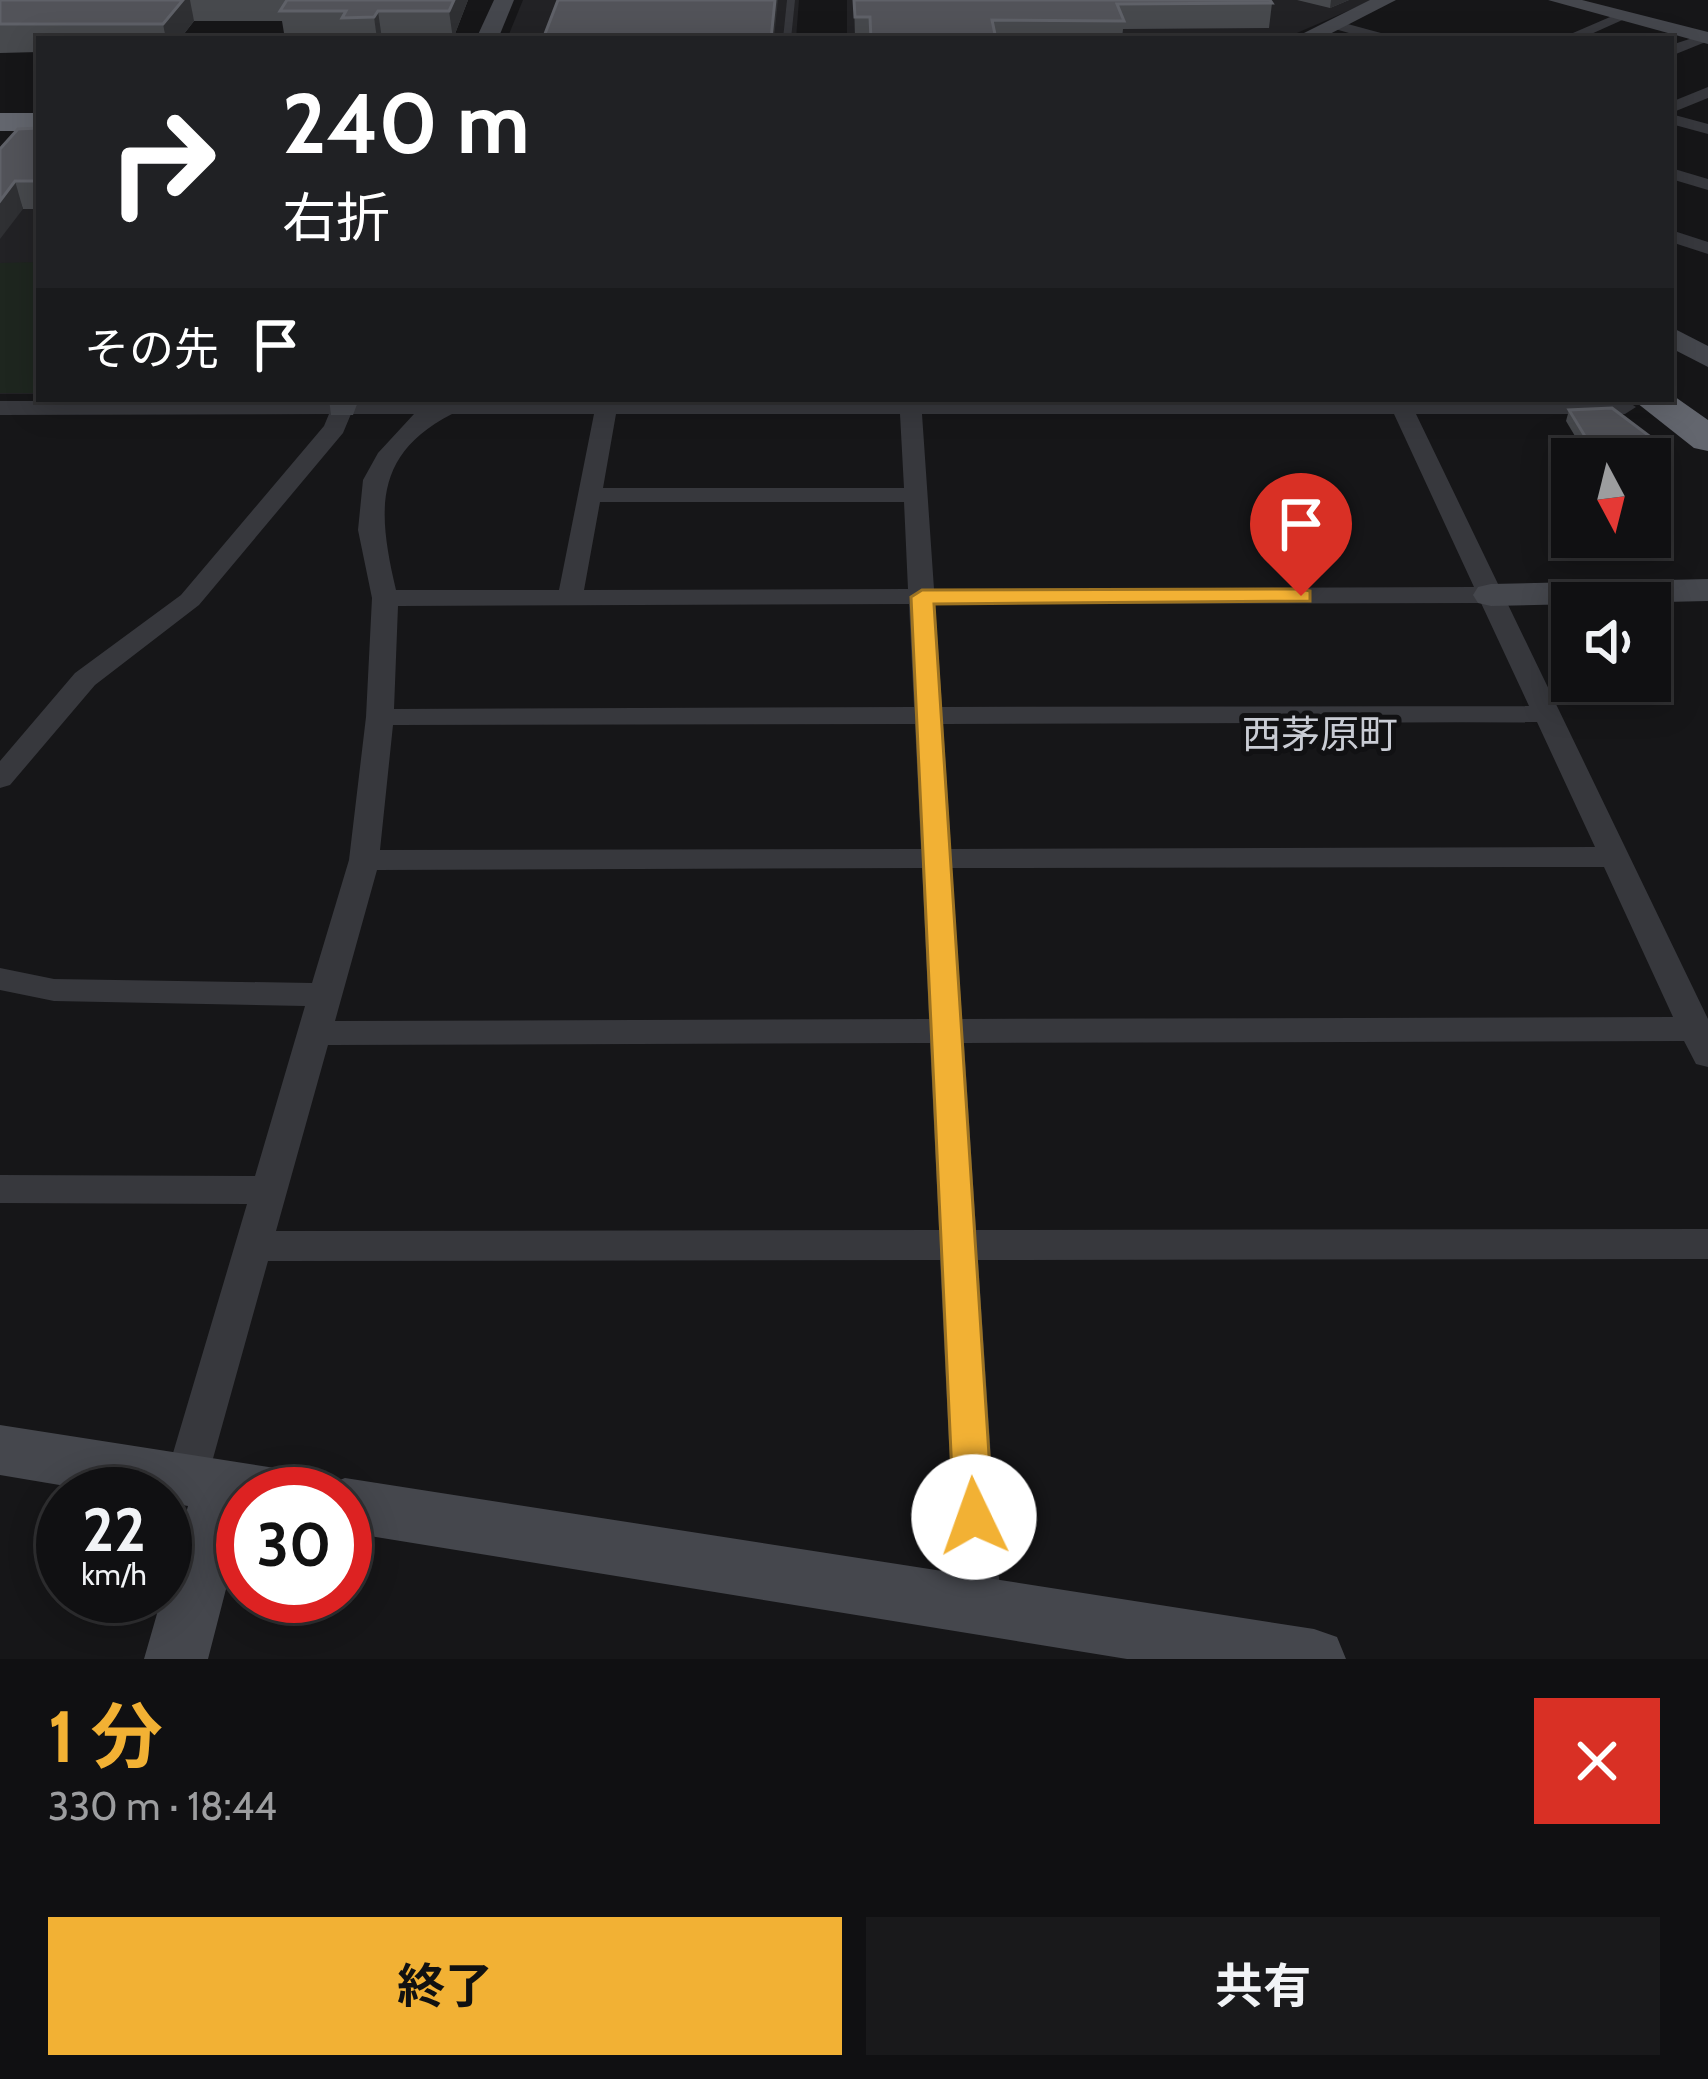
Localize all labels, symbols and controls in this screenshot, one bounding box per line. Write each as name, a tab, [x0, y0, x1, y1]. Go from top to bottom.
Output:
text: 240 m	[282, 72, 530, 174]
icon: right	[84, 84, 240, 240]
text: 右折	[282, 185, 390, 251]
icon: arrive	[243, 312, 309, 378]
text: その先	[84, 322, 219, 376]
north arrow	[1551, 438, 1671, 558]
map controls	[1551, 438, 1671, 702]
pin	[1250, 473, 1352, 596]
icon: arrive	[1268, 491, 1334, 557]
button: sound	[1551, 582, 1671, 702]
district label: 西茅原町	[1242, 710, 1398, 758]
position arrow	[911, 1454, 1037, 1580]
speed limit sign: 30	[216, 1467, 372, 1623]
text: 22	[82, 1493, 146, 1566]
text: km/h	[81, 1556, 147, 1593]
text: 1 分	[48, 1693, 163, 1780]
button: close	[1534, 1698, 1660, 1824]
text: 330 m · 18:44	[48, 1782, 277, 1830]
button: 終了	[48, 1917, 842, 2055]
button: 共有	[866, 1917, 1660, 2055]

